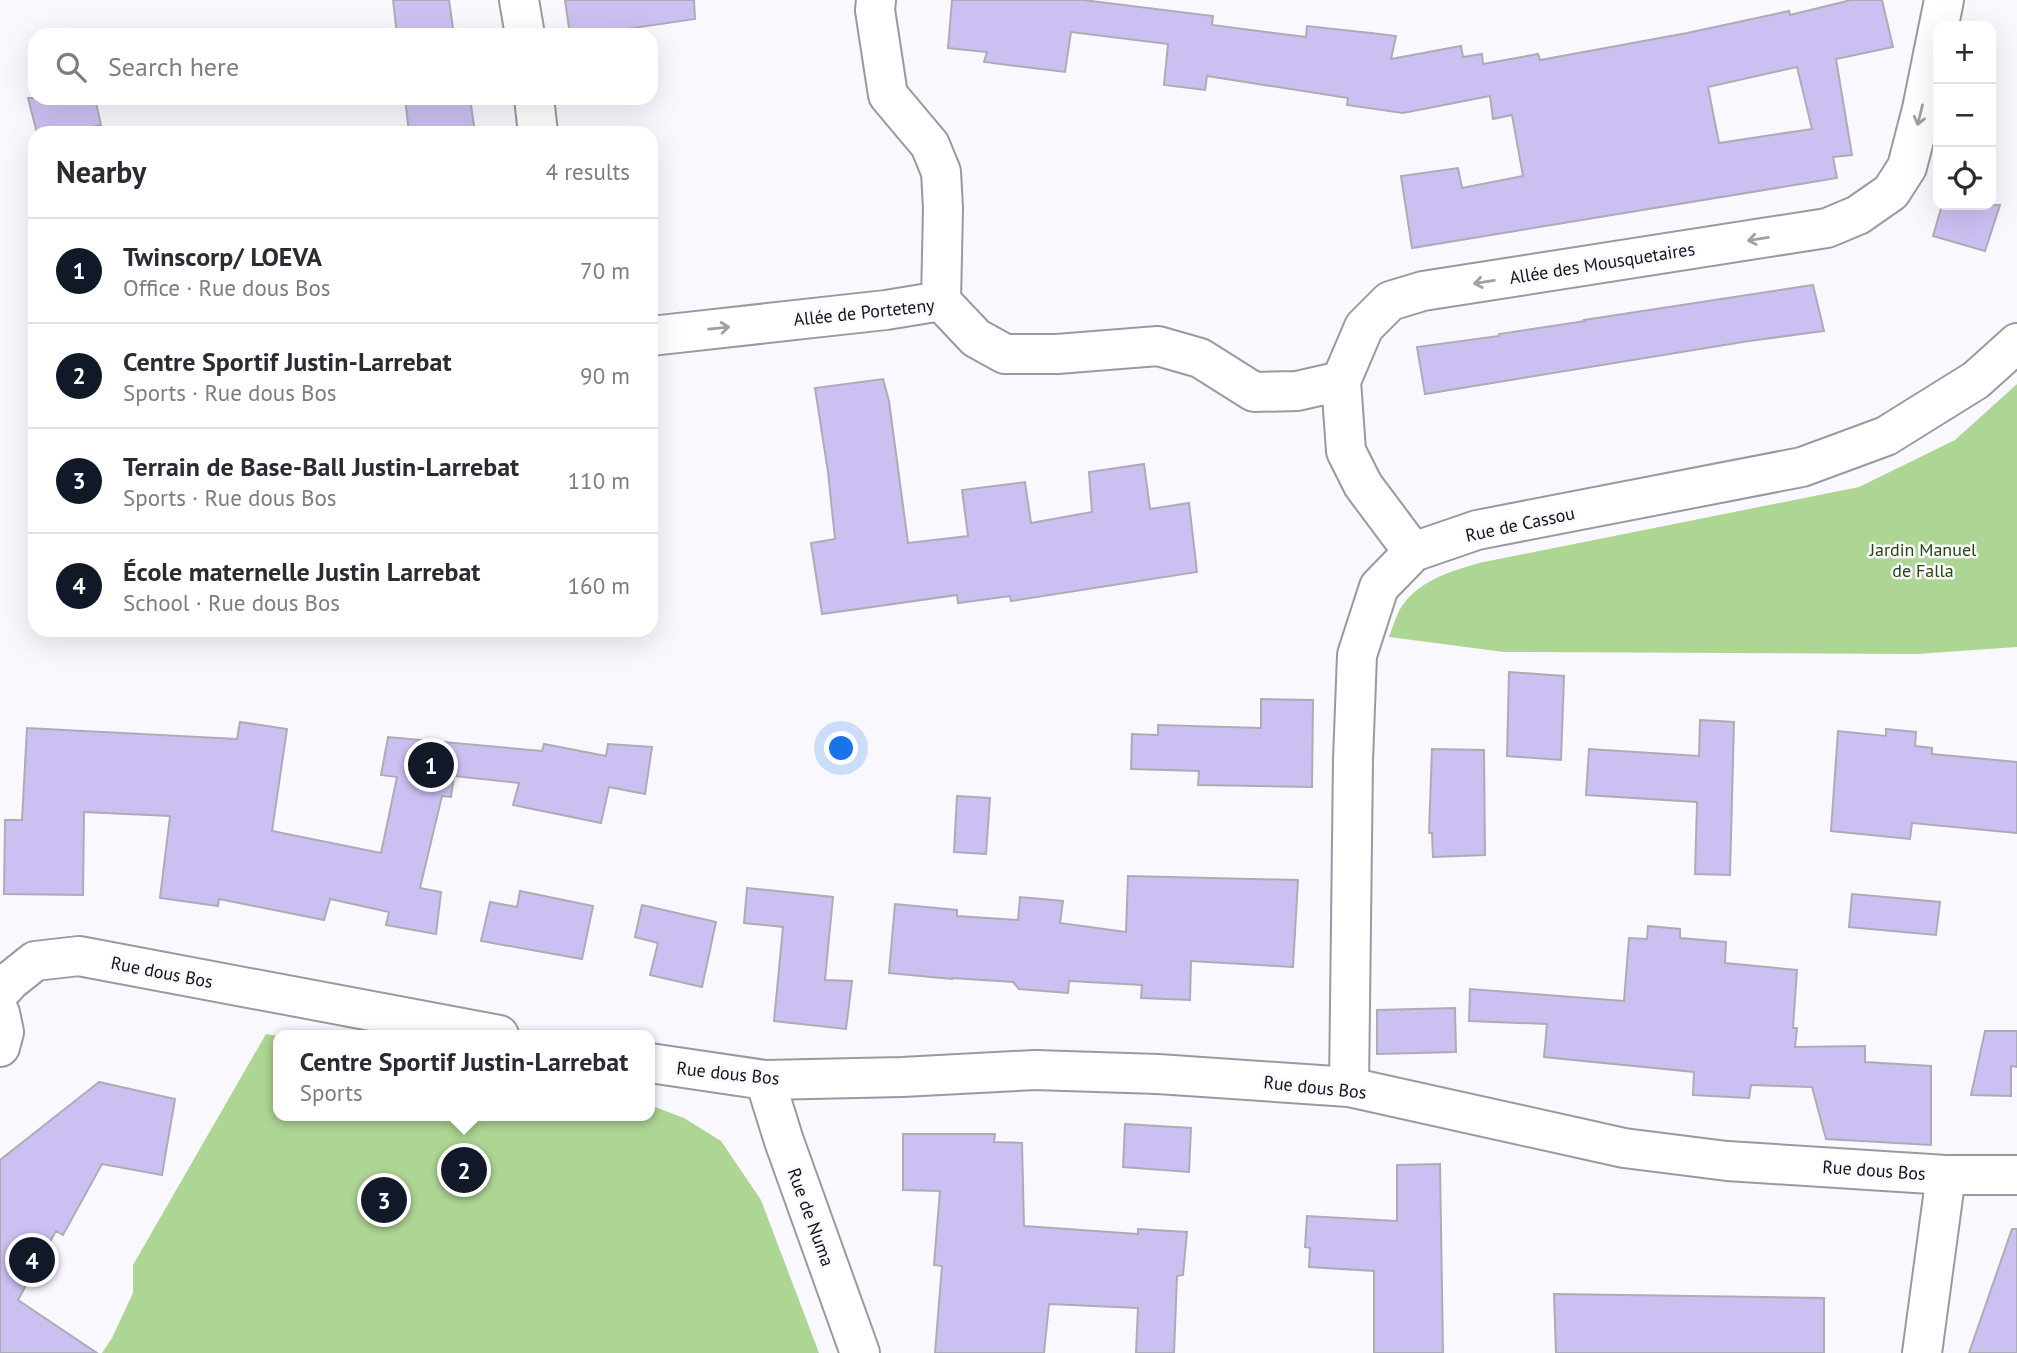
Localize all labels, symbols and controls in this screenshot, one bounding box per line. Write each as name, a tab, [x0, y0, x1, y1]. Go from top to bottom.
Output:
map controls	[1933, 21, 1996, 210]
button: +	[1933, 21, 1996, 84]
search box	[28, 28, 658, 105]
icon: search	[52, 48, 90, 86]
text: Search here	[108, 50, 239, 83]
button: −	[1933, 84, 1996, 147]
one-way arrow	[1913, 103, 1926, 126]
button: locate	[1933, 147, 1996, 210]
text: Nearby	[56, 152, 146, 191]
text: 4 results	[546, 157, 630, 186]
one-way arrow	[1747, 233, 1770, 246]
street label: Allée des Mousquetaires	[1508, 237, 1696, 289]
text: Twinscorp/ LOEVA	[123, 240, 322, 273]
text: 1	[72, 256, 86, 285]
text: 70 m	[580, 256, 630, 285]
text: Office · Rue dous Bos	[123, 273, 330, 302]
one-way arrow	[1474, 276, 1496, 289]
street label: Allée de Porteteny	[792, 293, 936, 331]
one-way arrow	[707, 321, 730, 334]
text: Centre Sportif Justin-Larrebat	[123, 345, 452, 378]
text: 2	[72, 361, 86, 390]
text: 90 m	[580, 361, 630, 390]
text: Sports · Rue dous Bos	[123, 378, 336, 407]
text: Terrain de Base-Ball Justin-Larrebat	[123, 450, 519, 483]
text: 3	[72, 466, 86, 495]
text: 110 m	[568, 466, 630, 495]
text: Sports · Rue dous Bos	[123, 483, 336, 512]
street label: Rue de Cassou	[1463, 501, 1577, 547]
park label: Jardin Manuel de Falla	[1869, 538, 1977, 582]
text: École maternelle Justin Larrebat	[123, 555, 480, 588]
text: 4	[72, 571, 86, 600]
text: 160 m	[568, 571, 630, 600]
text: School · Rue dous Bos	[123, 588, 340, 617]
your location	[824, 731, 858, 765]
pin: 1	[408, 739, 454, 791]
street label: Rue dous Bos	[109, 951, 215, 993]
popup	[273, 1030, 655, 1121]
text: Centre Sportif Justin-Larrebat	[300, 1045, 628, 1078]
street label: Rue dous Bos	[675, 1056, 781, 1090]
street label: Rue dous Bos	[1262, 1070, 1368, 1104]
text: Sports	[300, 1078, 363, 1107]
pin: 2	[441, 1144, 487, 1196]
street label: Rue dous Bos	[1822, 1155, 1926, 1185]
street label: Rue de Numa	[783, 1165, 839, 1269]
pin: 3	[361, 1174, 407, 1226]
pin: 4	[9, 1234, 55, 1286]

